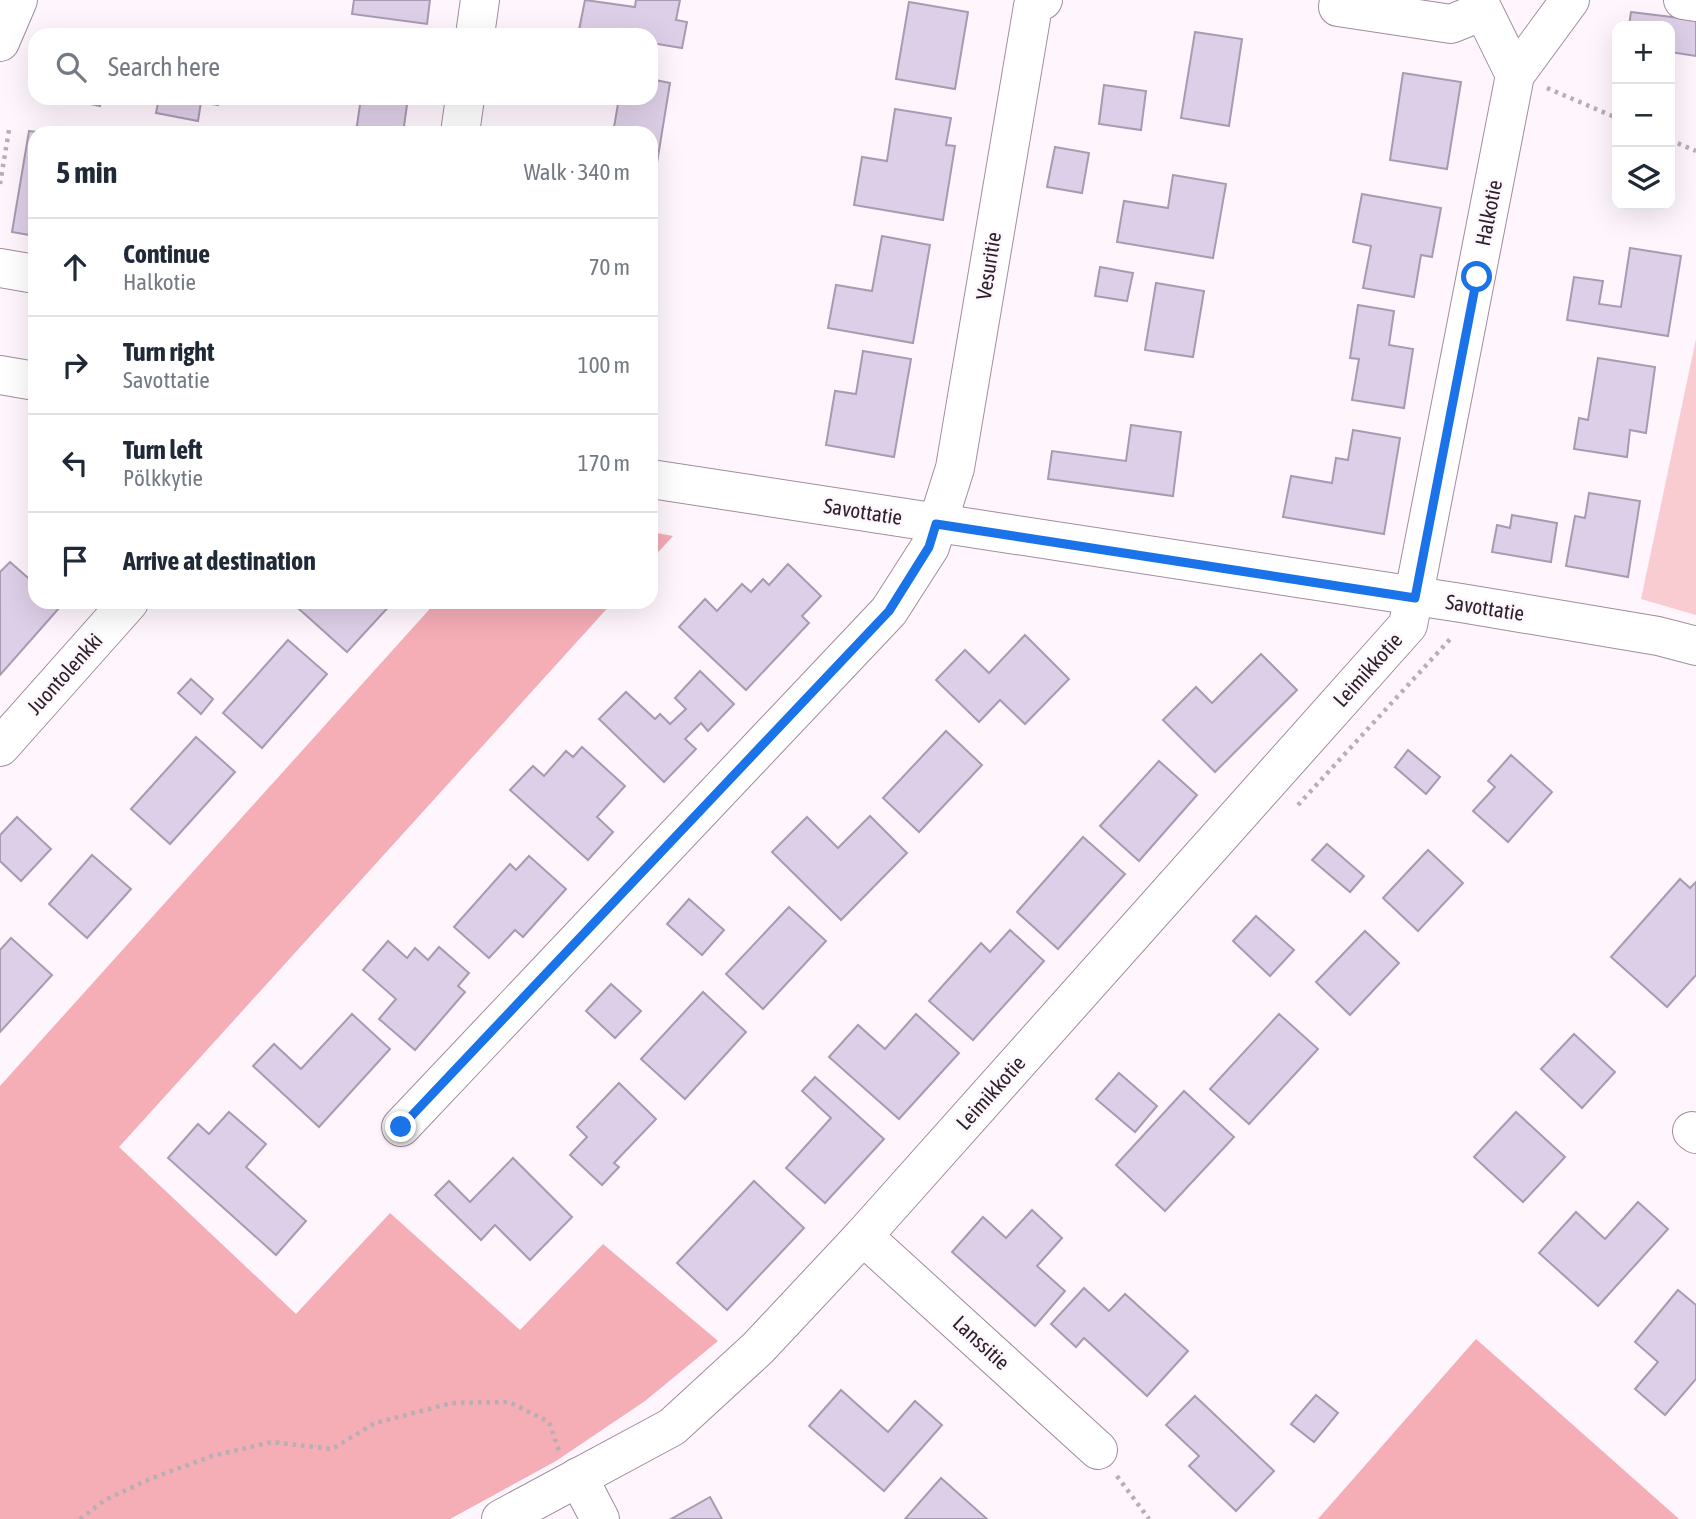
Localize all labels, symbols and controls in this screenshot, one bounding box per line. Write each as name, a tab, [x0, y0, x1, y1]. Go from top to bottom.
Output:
map controls	[1612, 21, 1675, 210]
button: +	[1612, 21, 1675, 84]
search box	[28, 28, 658, 105]
icon: search	[52, 48, 90, 86]
text: Search here	[108, 52, 220, 82]
button: −	[1612, 84, 1675, 147]
button: layers	[1612, 147, 1675, 210]
text: 5 min	[56, 155, 117, 189]
text: Walk · 340 m	[524, 159, 630, 185]
street label: Halkotie	[1470, 178, 1506, 248]
street label: Vesuritie	[971, 230, 1005, 301]
text: Continue	[123, 239, 210, 269]
icon: ahead	[56, 248, 94, 286]
text: 70 m	[589, 254, 630, 280]
route start	[1461, 261, 1492, 292]
text: Halkotie	[123, 269, 196, 295]
text: Turn right	[123, 337, 214, 367]
icon: right	[56, 346, 94, 384]
text: 100 m	[578, 352, 630, 378]
text: Savottatie	[123, 367, 210, 393]
text: Turn left	[123, 435, 203, 465]
icon: left	[56, 444, 94, 482]
text: 170 m	[578, 450, 630, 476]
text: Pölkkytie	[123, 465, 203, 491]
street label: Savottatie	[822, 493, 904, 529]
icon: arrive	[56, 542, 94, 580]
text: Arrive at destination	[123, 546, 316, 576]
street label: Savottatie	[1444, 589, 1526, 625]
street label: Juontolenkki	[22, 628, 107, 719]
street label: Leimikkotie	[1328, 628, 1407, 711]
street label: Leimikkotie	[951, 1051, 1030, 1134]
route end	[385, 1111, 416, 1142]
street label: Lanssitie	[949, 1310, 1015, 1374]

